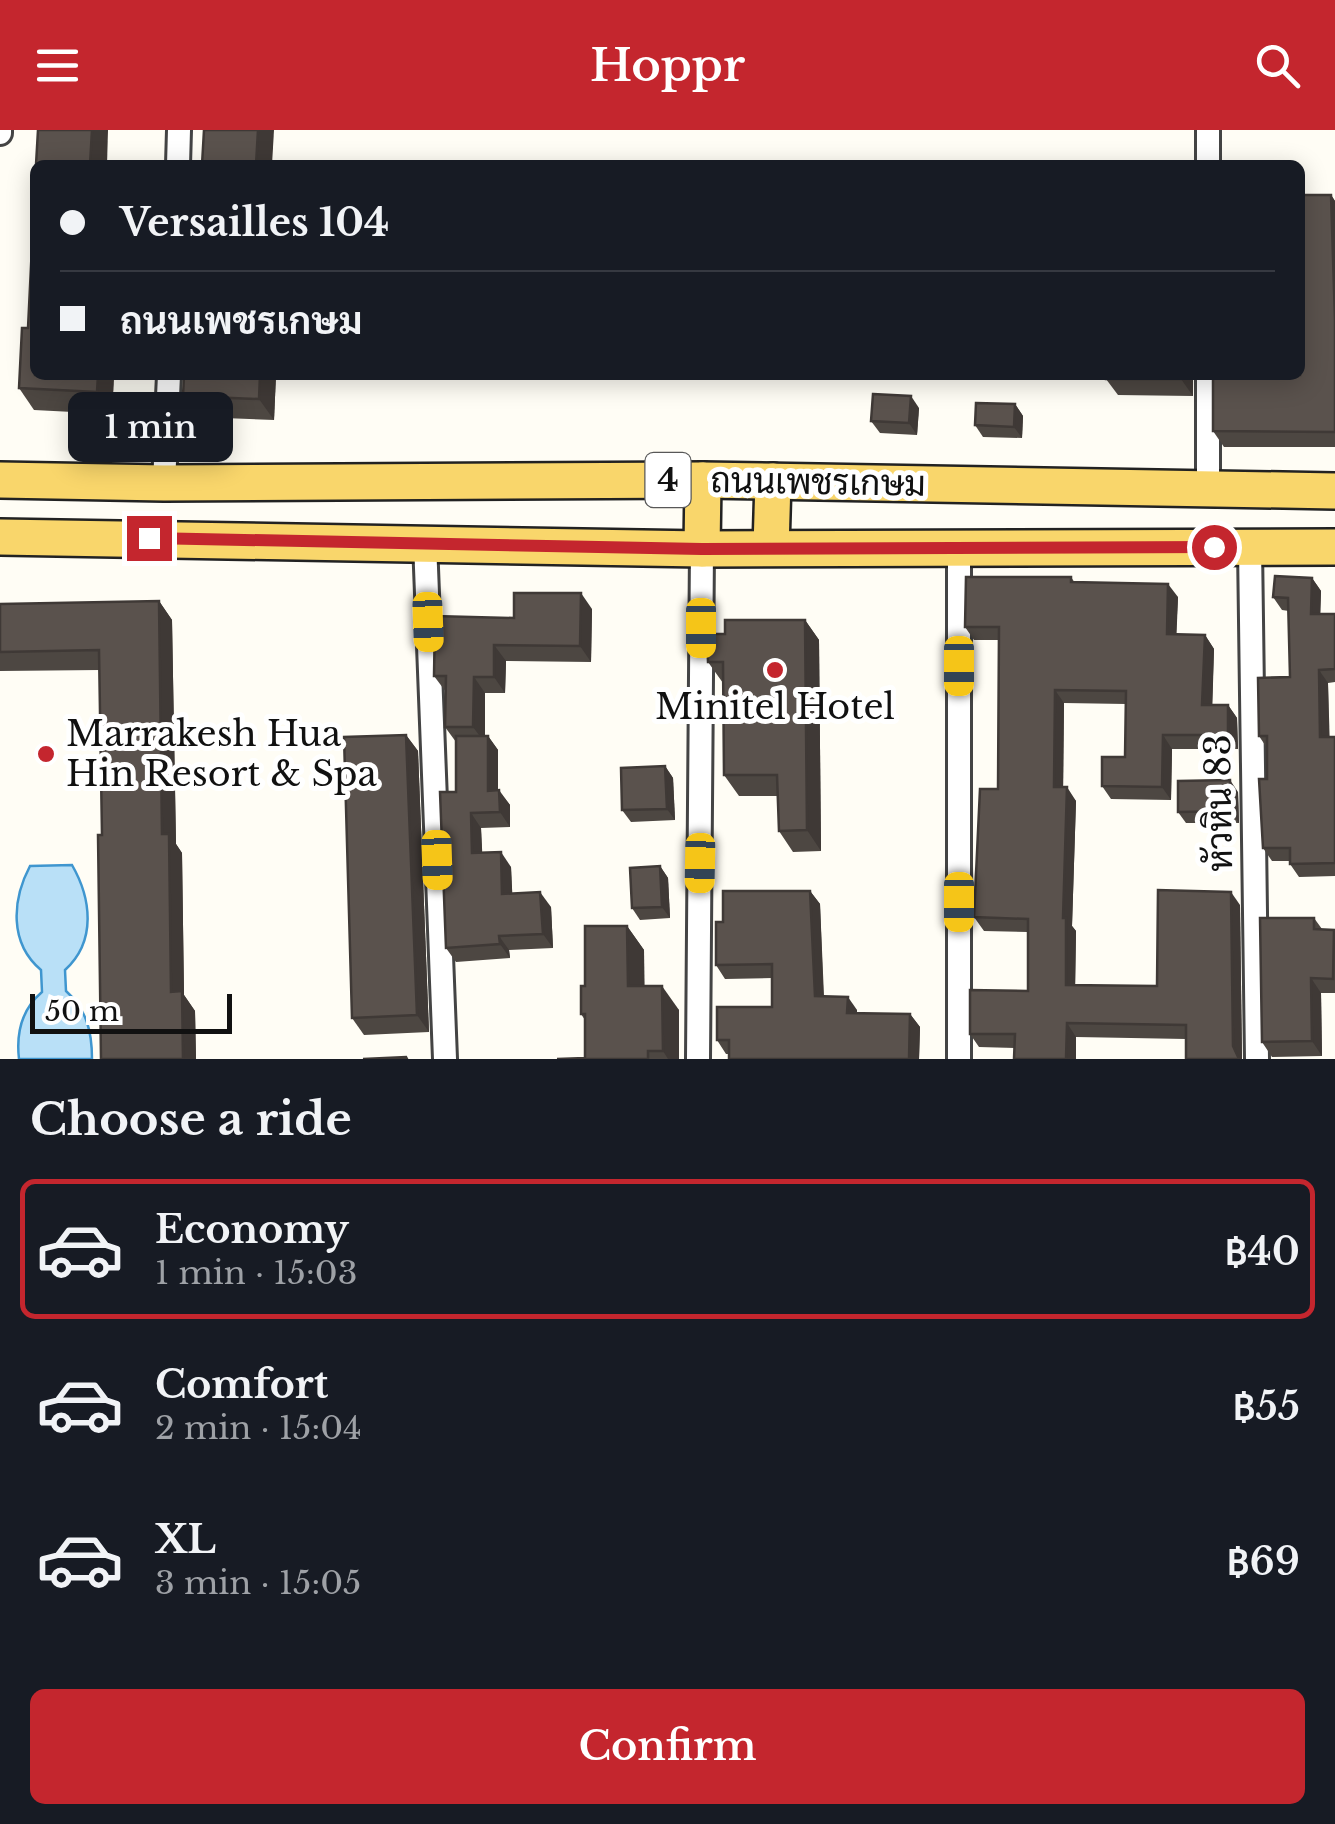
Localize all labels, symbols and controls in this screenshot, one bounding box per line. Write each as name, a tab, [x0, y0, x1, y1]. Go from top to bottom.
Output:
text: Hoppr	[590, 37, 745, 93]
icon: menu	[30, 38, 85, 93]
icon: search	[1250, 38, 1305, 93]
text: Versailles 104	[120, 199, 389, 246]
text: ถนนเพชรเกษม	[120, 297, 363, 344]
callout: 1 min	[66, 393, 232, 463]
text: 1 min	[104, 407, 197, 447]
road number: 4	[646, 453, 690, 507]
street label: ถนนเพชรเกษม	[710, 458, 926, 505]
route end	[127, 516, 172, 561]
route start	[1192, 525, 1237, 570]
car	[412, 591, 444, 653]
car	[686, 598, 716, 658]
car	[944, 636, 974, 696]
marker: Minitel Hotel	[764, 659, 786, 681]
place label: Minitel Hotel	[655, 685, 895, 728]
place label: Marrakesh Hua Hin Resort & Spa	[66, 712, 378, 795]
street label: หัวหิน 83	[1196, 734, 1241, 872]
marker: Marrakesh Hua Hin Resort & Spa	[35, 743, 57, 765]
car	[421, 829, 453, 891]
car	[684, 833, 716, 893]
car	[944, 872, 974, 932]
scale bar	[30, 989, 232, 1034]
text: 50 m	[45, 994, 119, 1029]
text: Choose a ride	[30, 1091, 352, 1147]
icon: car	[35, 1204, 125, 1294]
text: Economy	[155, 1206, 349, 1253]
text: ฿40	[1225, 1228, 1300, 1275]
text: 1 min · 15:03	[155, 1253, 357, 1293]
icon: car	[35, 1359, 125, 1449]
text: Comfort	[155, 1361, 328, 1408]
text: ฿55	[1233, 1383, 1300, 1430]
text: 2 min · 15:04	[155, 1408, 362, 1448]
icon: car	[35, 1514, 125, 1604]
text: XL	[155, 1516, 216, 1563]
text: ฿69	[1227, 1538, 1300, 1585]
text: 3 min · 15:05	[155, 1563, 361, 1603]
button: Confirm	[30, 1689, 1305, 1804]

